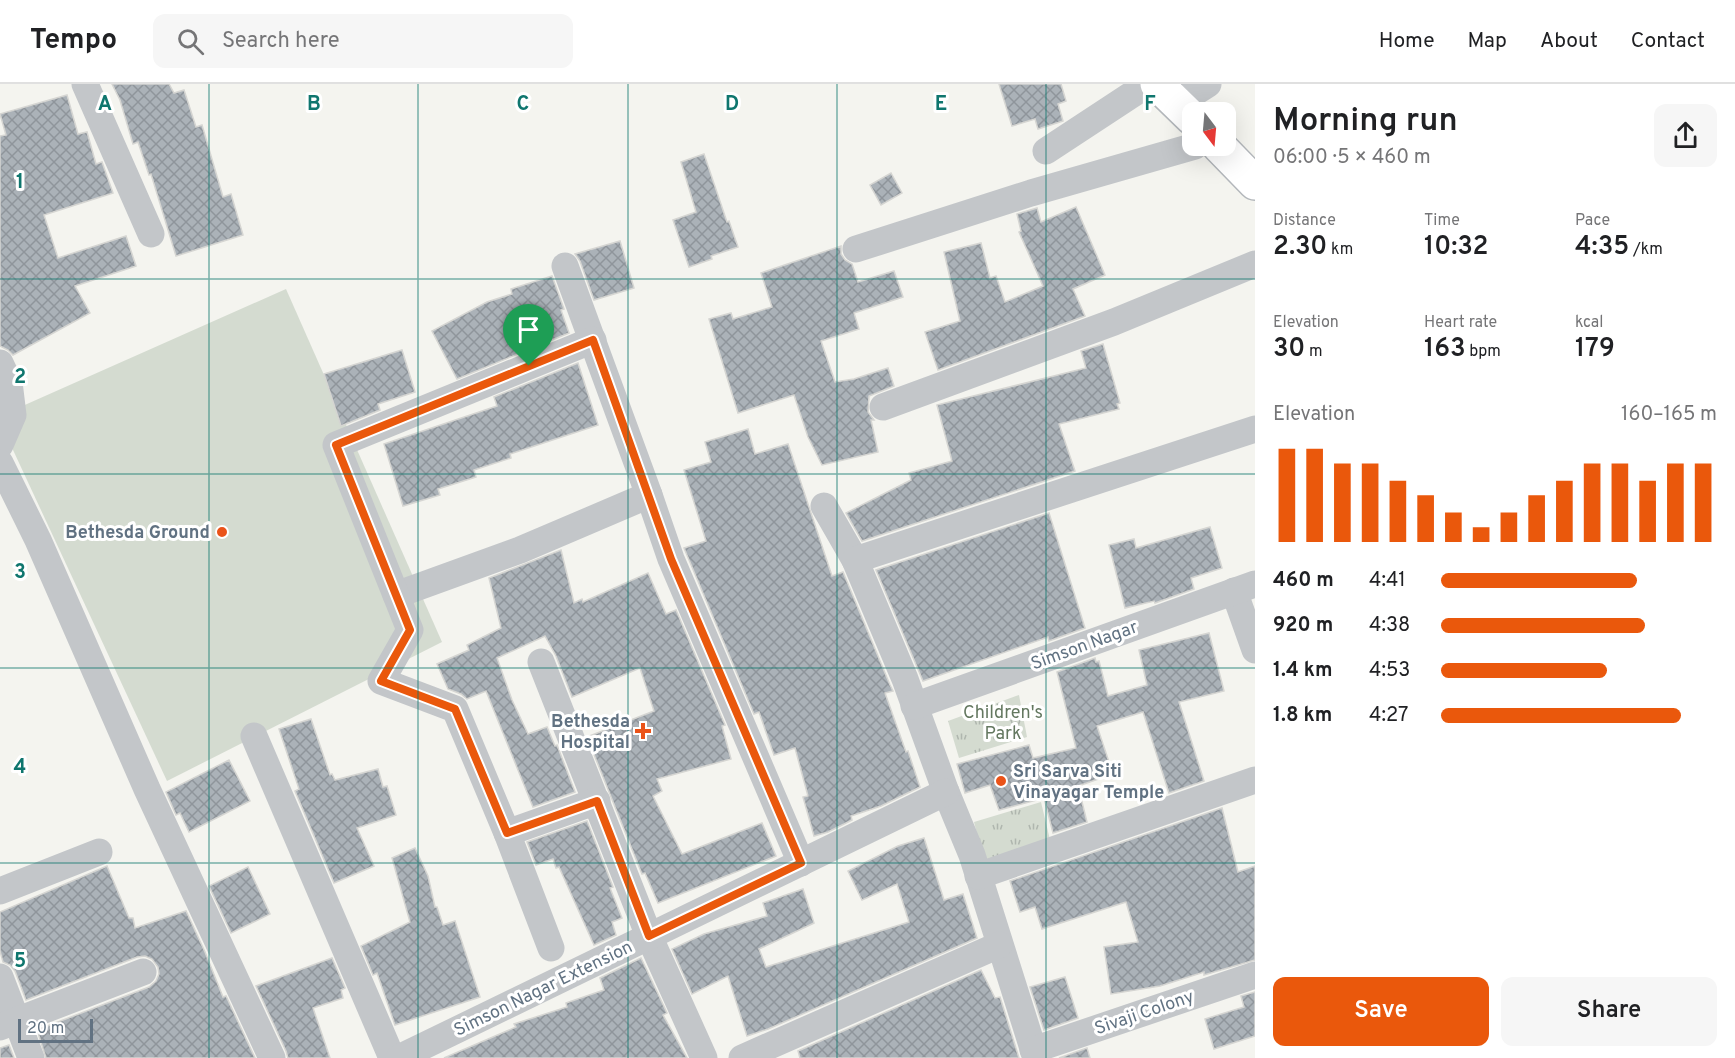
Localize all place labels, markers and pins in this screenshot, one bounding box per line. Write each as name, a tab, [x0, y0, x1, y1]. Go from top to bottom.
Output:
pin	[503, 304, 554, 366]
place label: Bethesda Ground	[65, 522, 210, 545]
marker: Bethesda Ground	[215, 525, 229, 539]
place label: Bethesda Hospital	[551, 711, 630, 755]
marker: Bethesda Hospital	[634, 722, 652, 740]
place label: Sri Sarva Siti Vinayagar Temple	[1013, 761, 1164, 805]
marker: Sri Sarva Siti Vinayagar Temple	[994, 774, 1008, 788]

